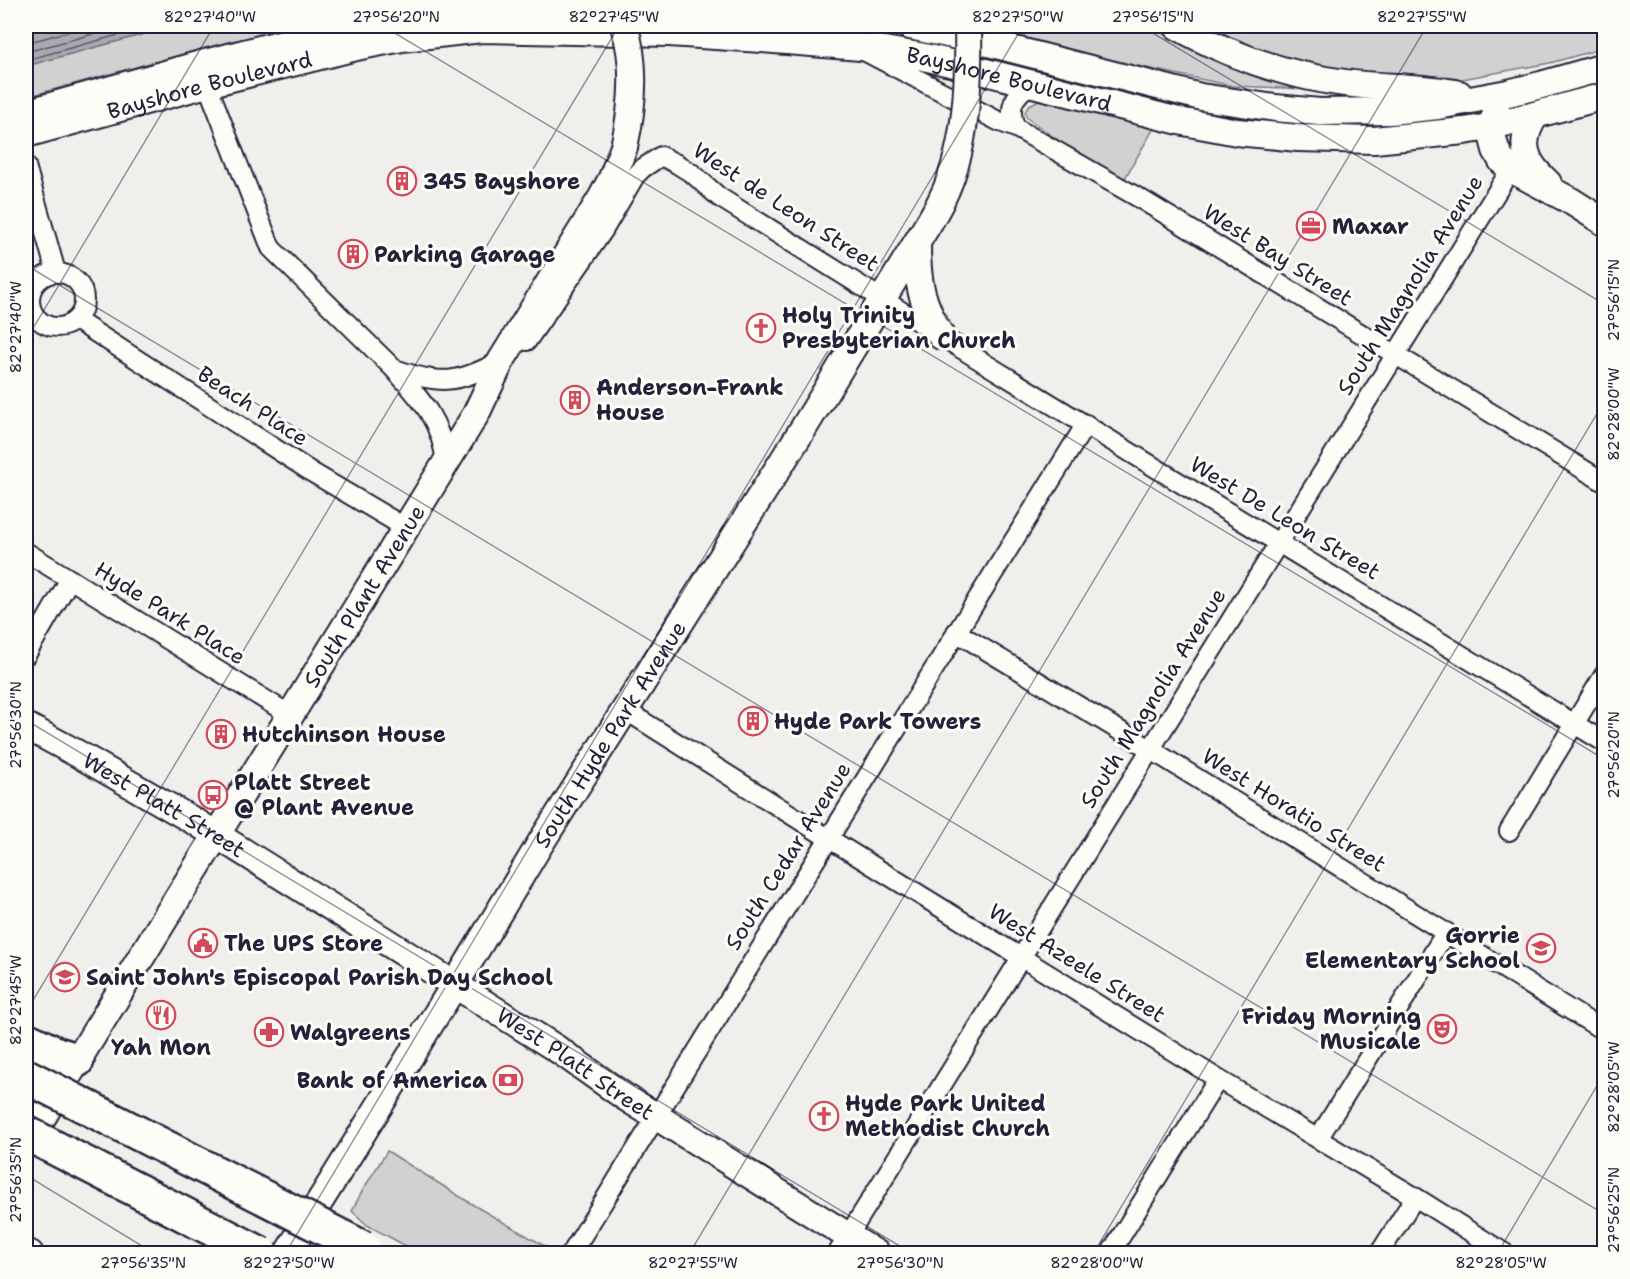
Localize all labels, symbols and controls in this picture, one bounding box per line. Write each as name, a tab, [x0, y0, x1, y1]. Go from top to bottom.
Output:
text: 82°27'40"W	[164, 7, 256, 27]
text: 27°56'20"N	[352, 7, 440, 27]
text: 82°27'45"W	[569, 7, 659, 27]
text: 82°27'50"W	[972, 7, 1064, 27]
text: 27°56'15"N	[1112, 7, 1194, 27]
text: 82°27'55"W	[1377, 7, 1467, 27]
street label: Bayshore Boulevard	[905, 40, 1115, 118]
street label: Bayshore Boulevard	[104, 44, 315, 125]
street label: West de Leon Street	[687, 136, 885, 278]
building icon: 345 Bayshore	[386, 165, 418, 197]
place label: 345 Bayshore	[423, 167, 580, 196]
street label: South Magnolia Avenue	[1330, 170, 1490, 400]
street label: West Bay Street	[1198, 197, 1358, 313]
office icon: Maxar	[1295, 210, 1327, 242]
place label: Maxar	[1332, 212, 1409, 241]
building icon: Parking Garage	[337, 238, 369, 270]
place label: Parking Garage	[374, 240, 556, 269]
text: 27°56'15"N	[1604, 259, 1624, 341]
text: 82°27'40"W	[6, 281, 26, 373]
place label: Holy Trinity Presbyterian Church	[782, 301, 1016, 355]
church icon: Holy Trinity Presbyterian Church	[745, 312, 777, 344]
street label: Beach Place	[192, 359, 314, 453]
text: 82°28'00"W	[1604, 367, 1624, 461]
place label: Anderson-Frank House	[596, 373, 783, 427]
building icon: Anderson-Frank House	[559, 384, 591, 416]
street label: West De Leon Street	[1185, 450, 1385, 586]
street label: South Plant Avenue	[297, 499, 431, 693]
street label: Hyde Park Place	[89, 555, 251, 671]
street label: South Magnolia Avenue	[1073, 583, 1233, 813]
street label: South Hyde Park Avenue	[527, 615, 692, 853]
text: 27°56'30"N	[6, 681, 26, 769]
building icon: Hyde Park Towers	[737, 705, 769, 737]
place label: Hyde Park Towers	[774, 707, 981, 736]
text: 27°56'20"N	[1604, 711, 1624, 799]
building icon: Hutchinson House	[205, 718, 237, 750]
place label: Hutchinson House	[242, 720, 446, 749]
street label: West Horatio Street	[1196, 742, 1392, 878]
street label: West Platt Street	[78, 745, 251, 864]
street label: South Cedar Avenue	[718, 757, 858, 955]
place label: Platt Street @ Plant Avenue	[234, 768, 414, 822]
bus stop icon: Platt Street @ Plant Avenue	[197, 779, 229, 811]
street label: West Azeele Street	[983, 897, 1171, 1029]
place label: Gorrie Elementary School	[1305, 921, 1520, 975]
public building icon: The UPS Store	[187, 927, 219, 959]
place label: The UPS Store	[224, 929, 383, 958]
school or university icon: Gorrie Elementary School	[1525, 932, 1557, 964]
text: 82°27'45"W	[6, 955, 26, 1045]
school or university icon: Saint John's Episcopal Parish Day School	[49, 961, 81, 993]
place label: Saint John's Episcopal Parish Day School	[86, 963, 553, 992]
restaurant icon: Yah Mon	[145, 999, 177, 1031]
street label: West Platt Street	[491, 1000, 660, 1126]
place label: Friday Morning Musicale	[1242, 1002, 1421, 1056]
theatre icon: Friday Morning Musicale	[1426, 1013, 1458, 1045]
pharmacy icon: Walgreens	[253, 1016, 285, 1048]
place label: Walgreens	[290, 1018, 411, 1047]
place label: Yah Mon	[111, 1033, 211, 1062]
text: 82°28'05"W	[1604, 1041, 1624, 1133]
bank icon: Bank of America	[492, 1064, 524, 1096]
place label: Bank of America	[297, 1066, 487, 1095]
place label: Hyde Park United Methodist Church	[845, 1089, 1050, 1143]
church icon: Hyde Park United Methodist Church	[808, 1100, 840, 1132]
text: 27°56'35"N	[6, 1137, 26, 1223]
text: 27°56'25"N	[1604, 1167, 1624, 1253]
text: 27°56'35"N	[100, 1253, 186, 1273]
text: 82°27'50"W	[243, 1253, 335, 1273]
text: 82°27'55"W	[648, 1253, 738, 1273]
text: 27°56'30"N	[856, 1253, 944, 1273]
text: 82°28'00"W	[1050, 1253, 1144, 1273]
text: 82°28'05"W	[1455, 1253, 1547, 1273]

